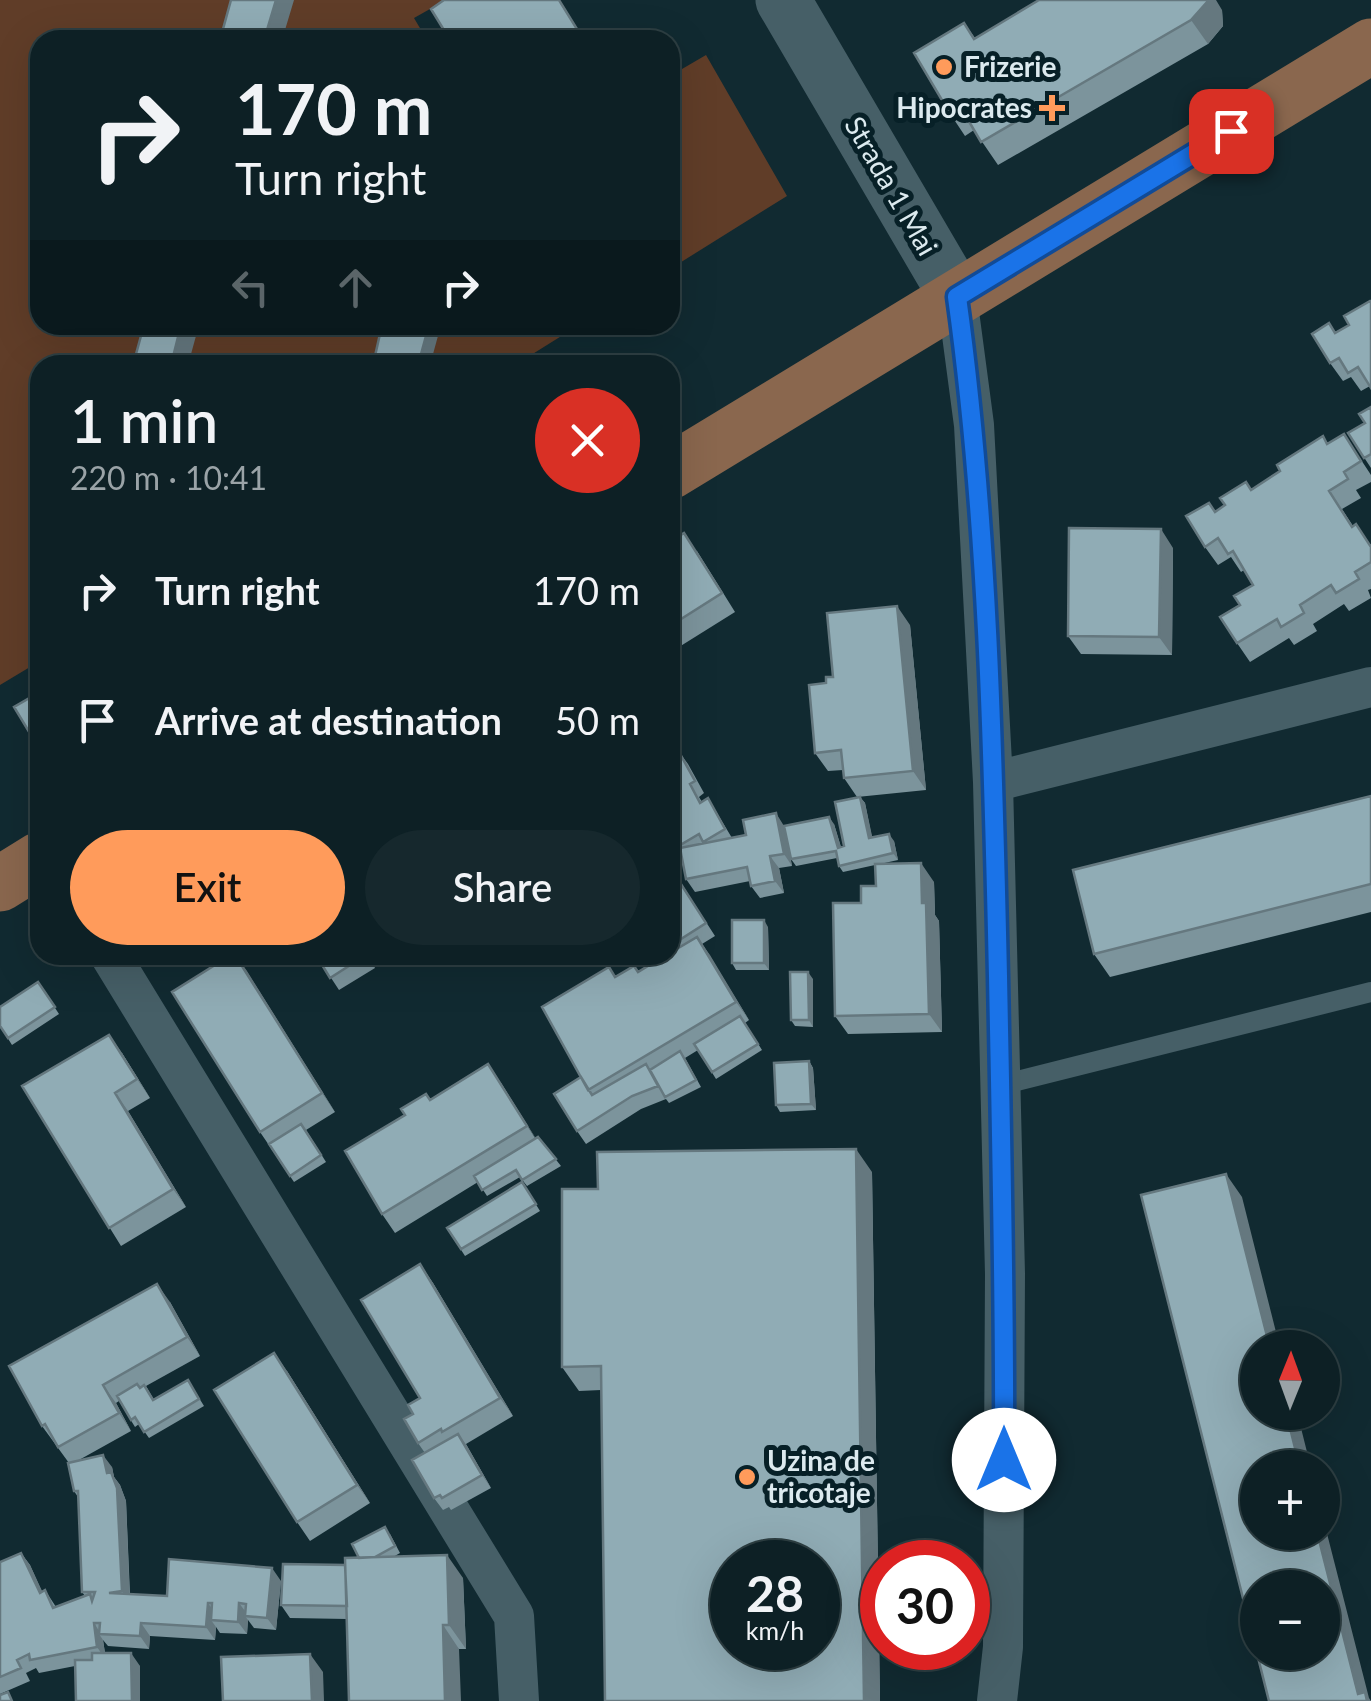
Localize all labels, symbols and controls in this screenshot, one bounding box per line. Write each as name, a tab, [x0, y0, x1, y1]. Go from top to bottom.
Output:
place label: Frizerie	[964, 49, 1056, 83]
marker: Frizerie	[933, 56, 955, 78]
text: 170 m	[235, 66, 432, 150]
icon: right	[70, 70, 200, 200]
pin	[1189, 89, 1274, 174]
place label: Hipocrates	[896, 90, 1032, 124]
marker: Hipocrates	[1041, 97, 1063, 119]
icon: arrive	[1204, 104, 1259, 159]
street label: Strada 1 Mai	[838, 110, 945, 261]
text: Turn right	[235, 151, 426, 205]
icon: left	[223, 260, 278, 315]
icon: ahead	[328, 260, 383, 315]
icon: right	[433, 260, 488, 315]
text: 1 min	[70, 384, 218, 456]
button: close	[535, 388, 640, 493]
text: 220 m · 10:41	[70, 458, 267, 497]
icon: right	[70, 563, 125, 618]
text: Turn right	[155, 567, 320, 613]
text: 170 m	[533, 567, 640, 613]
icon: arrive	[70, 693, 125, 748]
text: Arrive at destination	[155, 697, 502, 743]
text: 50 m	[555, 697, 640, 743]
button: Exit	[70, 830, 345, 945]
button: Share	[365, 830, 640, 945]
north arrow	[1240, 1330, 1340, 1430]
map controls	[1240, 1330, 1340, 1670]
position arrow	[952, 1408, 1056, 1512]
place label: Uzina de tricotaje	[767, 1443, 875, 1509]
button: +	[1240, 1450, 1340, 1550]
marker: Uzina de tricotaje	[736, 1466, 758, 1488]
speed limit sign: 30	[860, 1540, 990, 1670]
text: 28	[746, 1563, 804, 1623]
button: −	[1240, 1570, 1340, 1670]
text: km/h	[746, 1615, 804, 1645]

